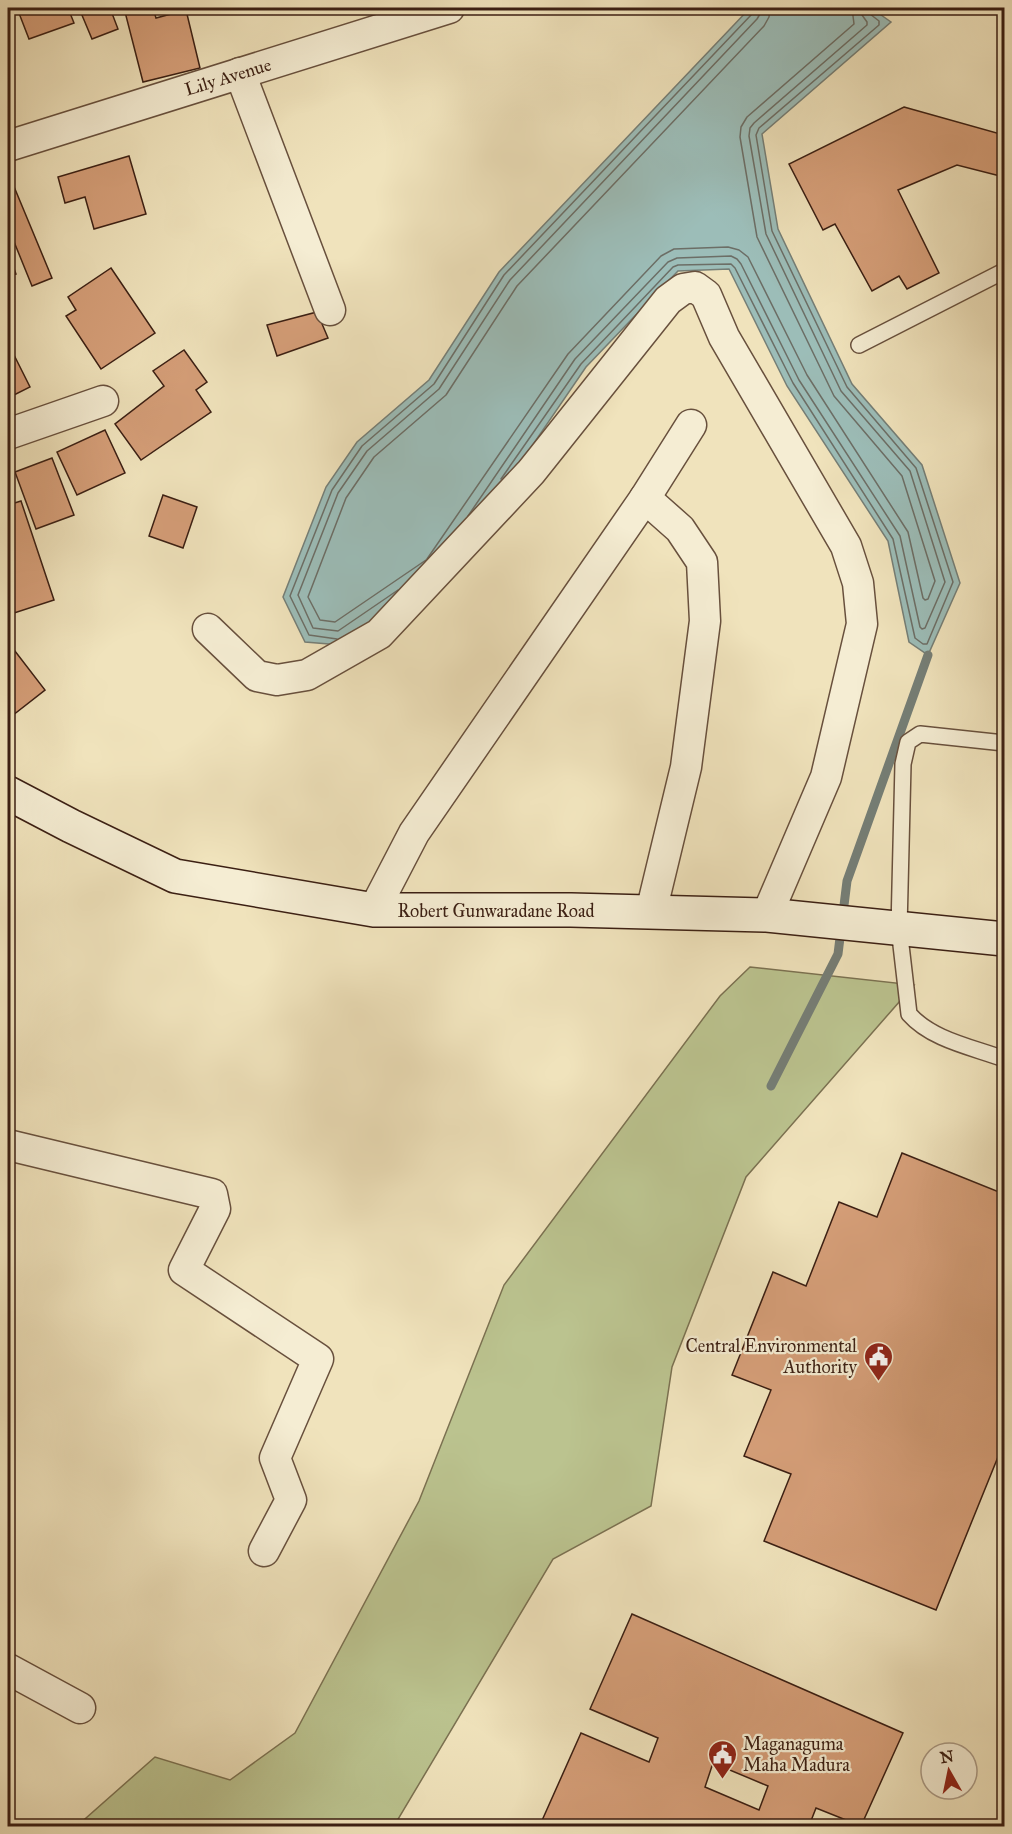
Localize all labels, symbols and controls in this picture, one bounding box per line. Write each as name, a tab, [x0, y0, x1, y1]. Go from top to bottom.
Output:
street label: Lily Avenue	[182, 53, 274, 101]
street label: Robert Gunwaradane Road	[397, 900, 595, 922]
place label: Central Environmental Authority	[685, 1335, 858, 1378]
public building icon: Central Environmental Authority	[862, 1340, 894, 1382]
place label: Maganaguma Maha Madura	[743, 1733, 850, 1776]
public building icon: Maganaguma Maha Madura	[706, 1738, 738, 1780]
north arrow	[919, 1741, 979, 1801]
text: N	[939, 1746, 955, 1767]

